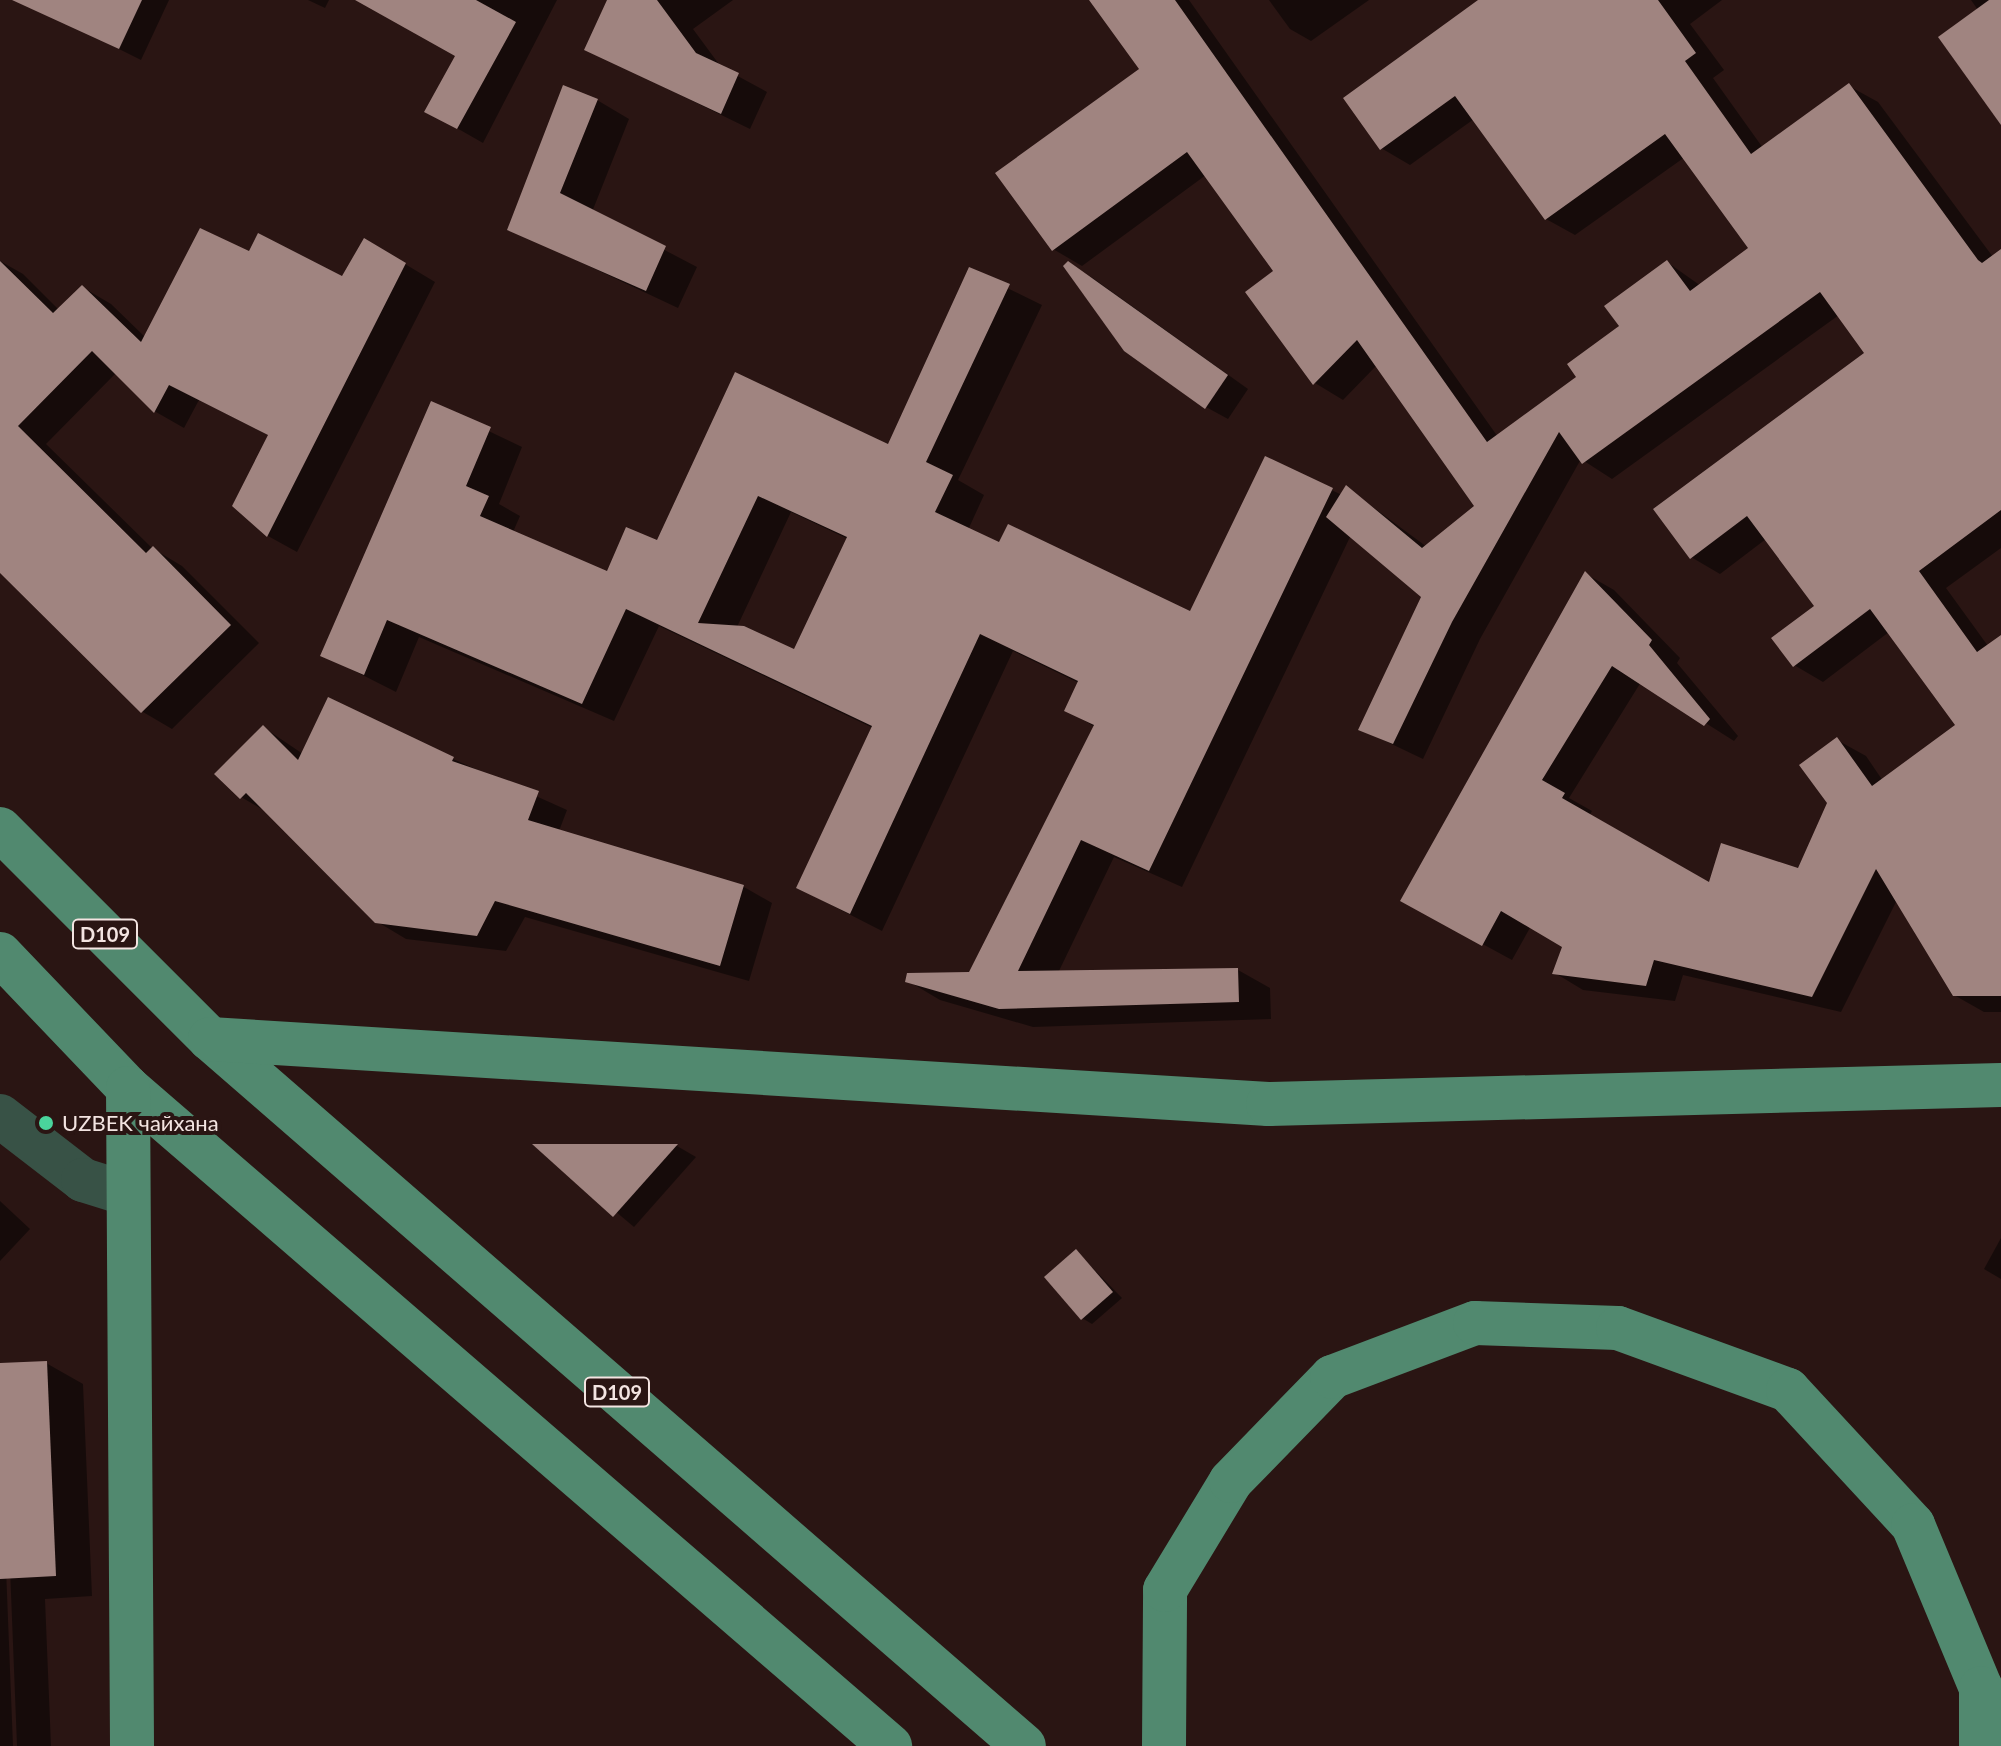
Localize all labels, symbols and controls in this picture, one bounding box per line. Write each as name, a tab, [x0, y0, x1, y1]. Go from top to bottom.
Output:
road number: D109	[71, 918, 139, 950]
place label: UZBEK чайхана	[62, 1110, 219, 1136]
marker: UZBEK чайхана	[37, 1114, 55, 1132]
road number: D109	[583, 1376, 651, 1408]

